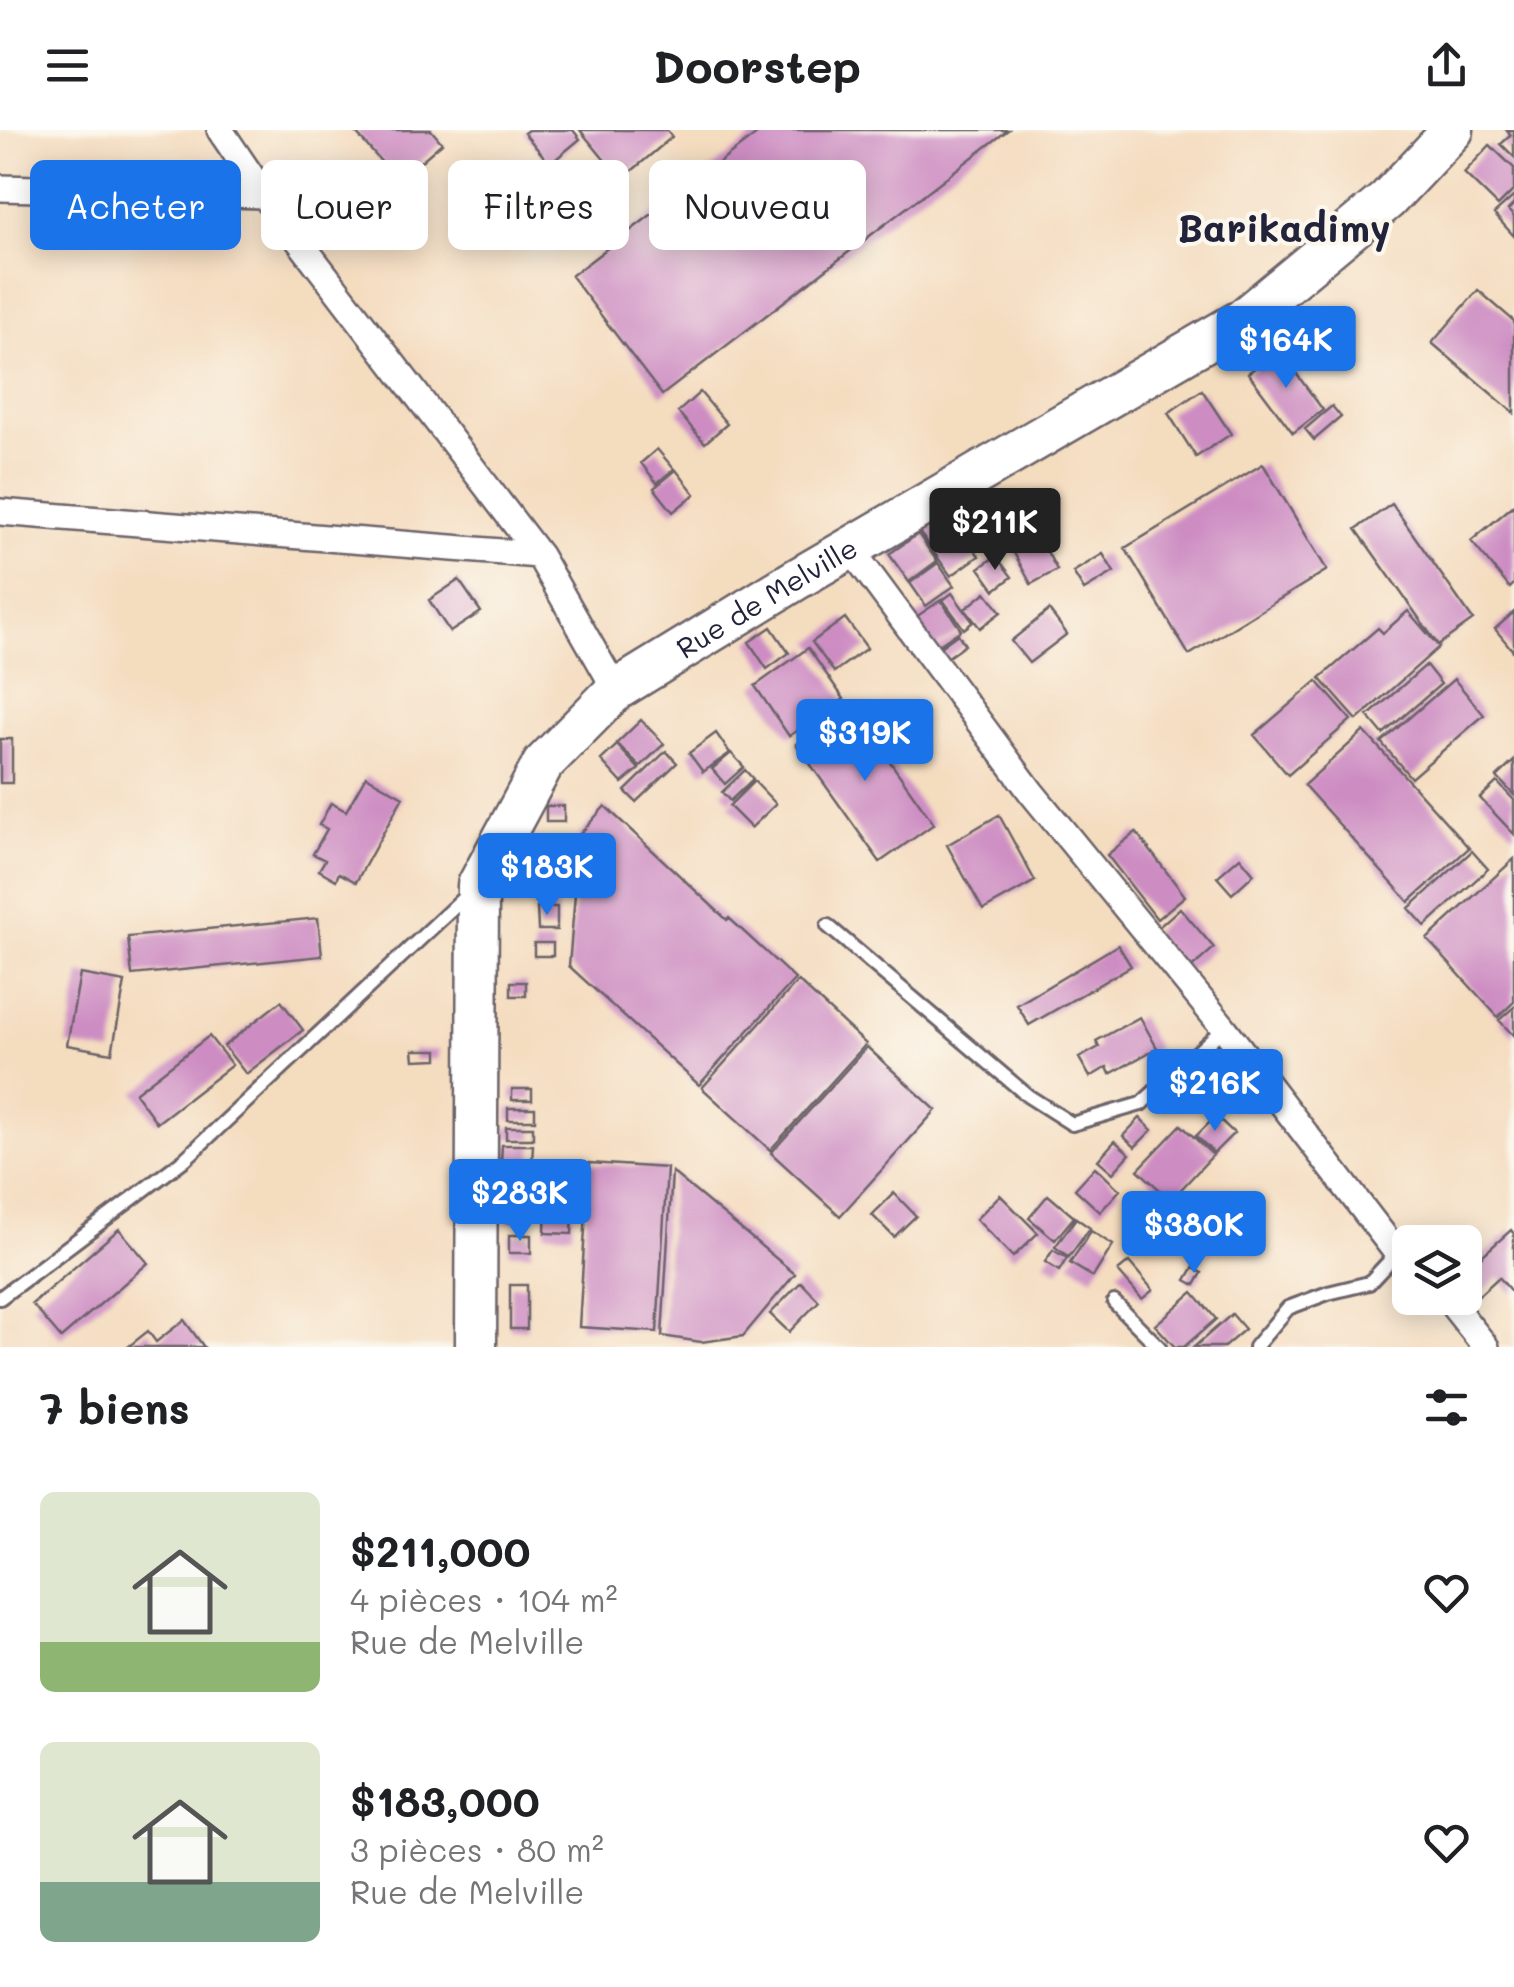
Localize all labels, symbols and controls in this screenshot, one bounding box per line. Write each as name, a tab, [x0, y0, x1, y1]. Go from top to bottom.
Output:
text: Doorstep	[653, 36, 861, 94]
icon: menu	[40, 38, 95, 93]
icon: share	[1419, 38, 1474, 93]
chip: Acheter	[30, 160, 241, 250]
chip: Louer	[261, 160, 428, 250]
chip: Filtres	[448, 160, 629, 250]
chip: Nouveau	[649, 160, 866, 250]
district label: Barikadimy	[1177, 202, 1391, 252]
pin: $164K	[1216, 306, 1356, 391]
text: $164K	[1239, 317, 1333, 359]
pin: $211K	[925, 488, 1065, 573]
text: $211K	[951, 499, 1039, 541]
street label: Rue de Melville	[669, 529, 863, 666]
pin: $319K	[795, 699, 935, 784]
text: $319K	[818, 710, 912, 752]
pin: $183K	[477, 833, 617, 918]
text: $183K	[500, 844, 594, 886]
pin: $216K	[1145, 1049, 1285, 1134]
text: $216K	[1169, 1060, 1261, 1102]
pin: $283K	[450, 1159, 590, 1244]
text: $283K	[471, 1170, 569, 1212]
pin: $380K	[1124, 1191, 1264, 1276]
text: $380K	[1144, 1202, 1244, 1244]
map controls	[1392, 1225, 1482, 1315]
button: layers	[1392, 1225, 1482, 1315]
text: 7 biens	[40, 1380, 190, 1435]
icon: filters	[1419, 1380, 1474, 1435]
text: $211,000	[350, 1523, 531, 1578]
icon: home	[120, 1532, 240, 1652]
icon: heart	[1419, 1565, 1474, 1620]
text: 4 pièces · 104 m²	[350, 1578, 618, 1620]
text: Rue de Melville	[350, 1620, 584, 1662]
text: $183,000	[350, 1773, 540, 1828]
icon: home	[120, 1782, 240, 1902]
icon: heart	[1419, 1815, 1474, 1870]
text: 3 pièces · 80 m²	[350, 1828, 604, 1870]
text: Rue de Melville	[350, 1870, 584, 1912]

